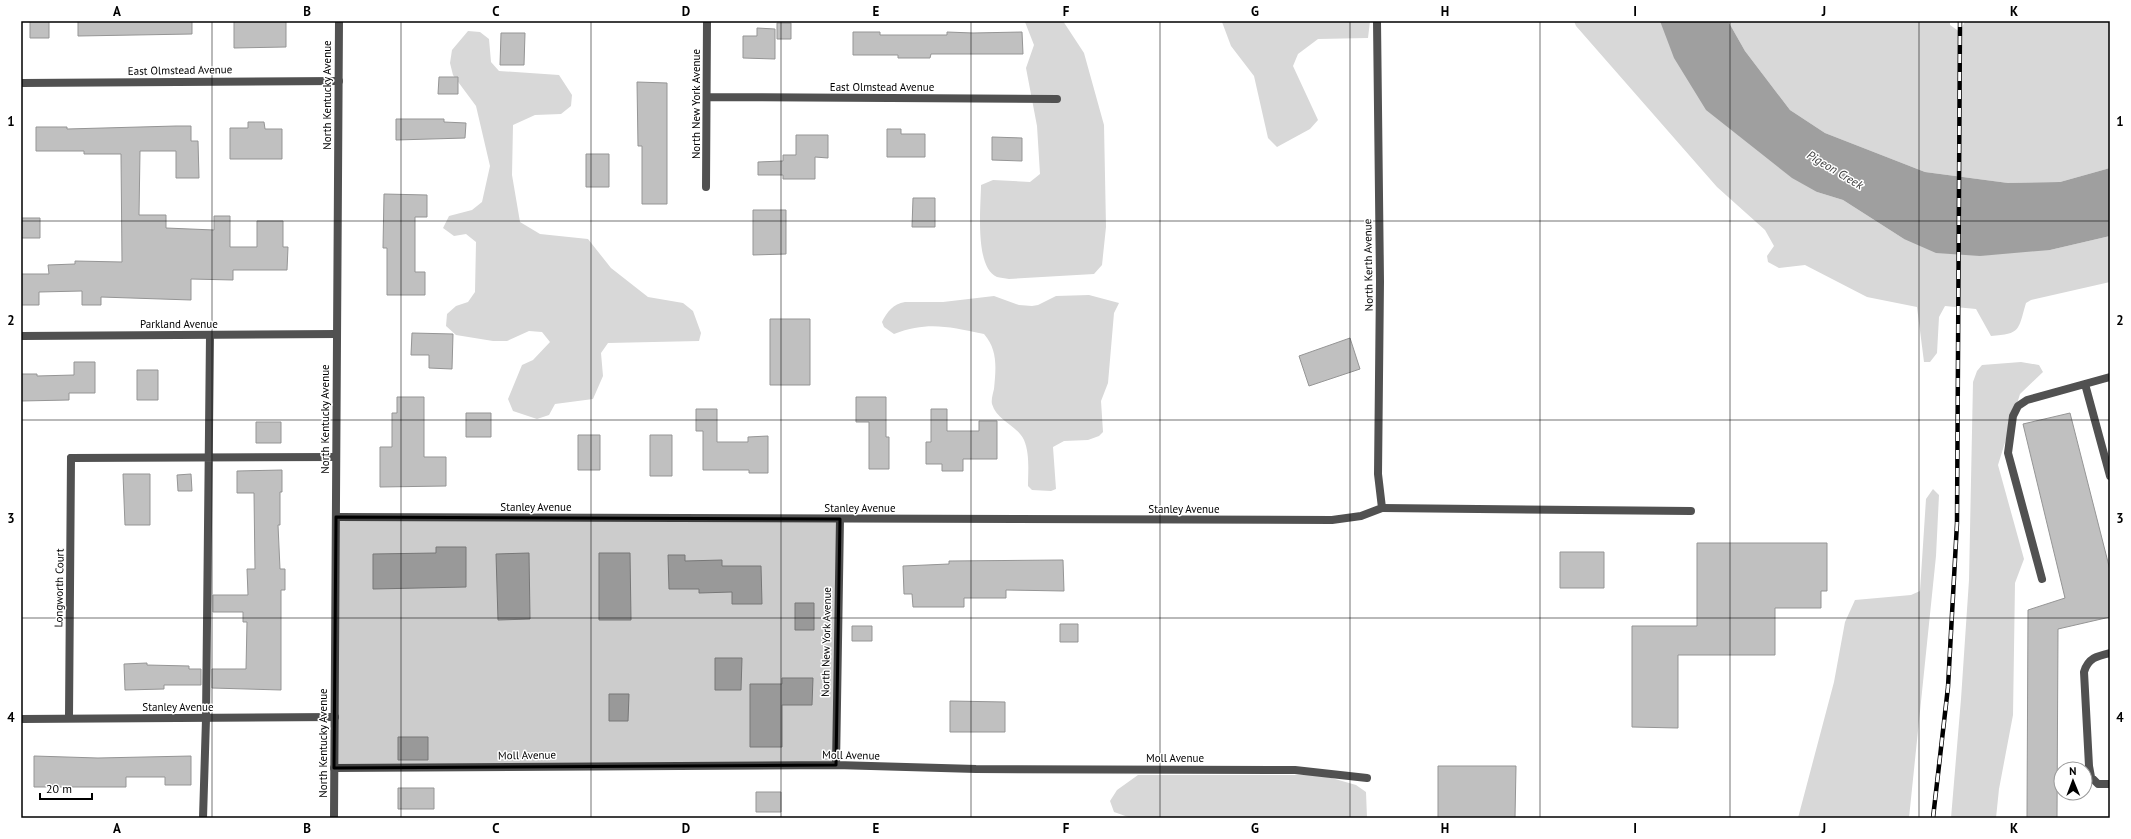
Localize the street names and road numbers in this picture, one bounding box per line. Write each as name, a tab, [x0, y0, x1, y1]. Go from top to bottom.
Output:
street label: North Kentucky Avenue	[320, 40, 334, 150]
street label: North New York Avenue	[689, 49, 703, 159]
street label: East Olmstead Avenue	[128, 62, 233, 78]
street label: East Olmstead Avenue	[830, 80, 935, 94]
street label: North Kerth Avenue	[1360, 218, 1376, 311]
street label: Parkland Avenue	[140, 317, 218, 331]
street label: North Kentucky Avenue	[318, 364, 332, 474]
street label: Stanley Avenue	[500, 500, 572, 514]
street label: Stanley Avenue	[824, 501, 896, 515]
street label: Stanley Avenue	[1148, 502, 1220, 516]
street label: Longworth Court	[51, 548, 67, 628]
street label: North New York Avenue	[818, 586, 834, 697]
street label: North Kentucky Avenue	[316, 688, 330, 798]
street label: Stanley Avenue	[142, 700, 214, 714]
street label: Moll Avenue	[498, 747, 557, 763]
street label: Moll Avenue	[822, 747, 881, 763]
street label: Moll Avenue	[1146, 751, 1204, 765]

